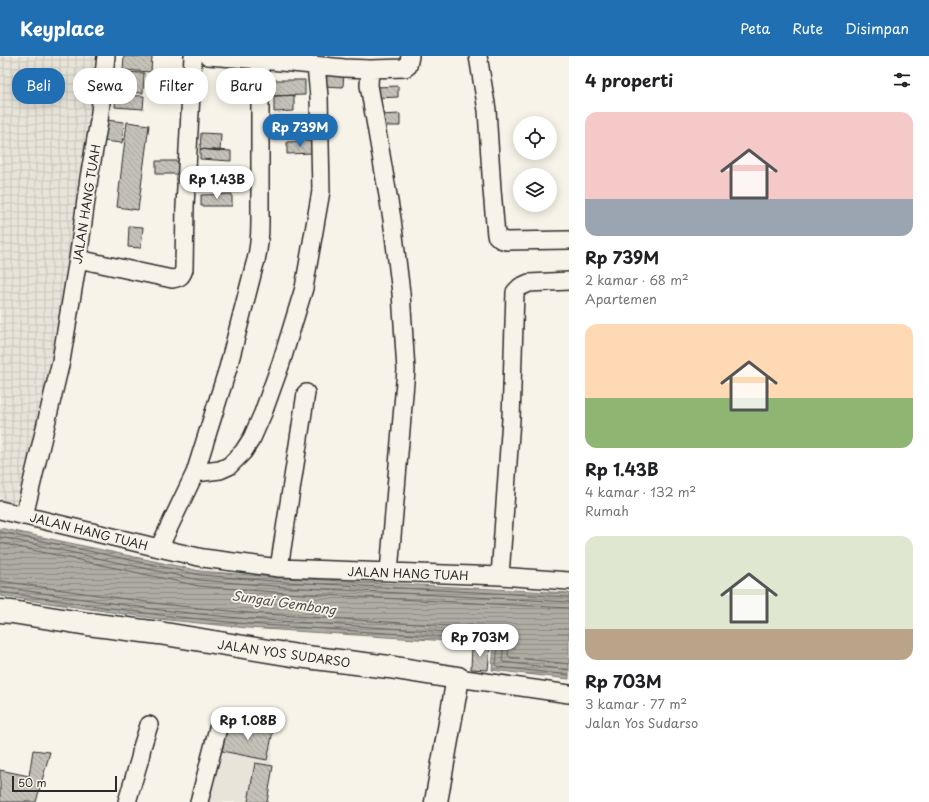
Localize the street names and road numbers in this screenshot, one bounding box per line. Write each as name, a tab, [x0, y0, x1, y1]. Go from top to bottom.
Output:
street label: JALAN HANG TUAH	[68, 143, 104, 265]
street label: JALAN HANG TUAH	[28, 508, 150, 554]
street label: JALAN HANG TUAH	[347, 562, 469, 584]
street label: JALAN YOS SUDARSO	[217, 635, 351, 671]

